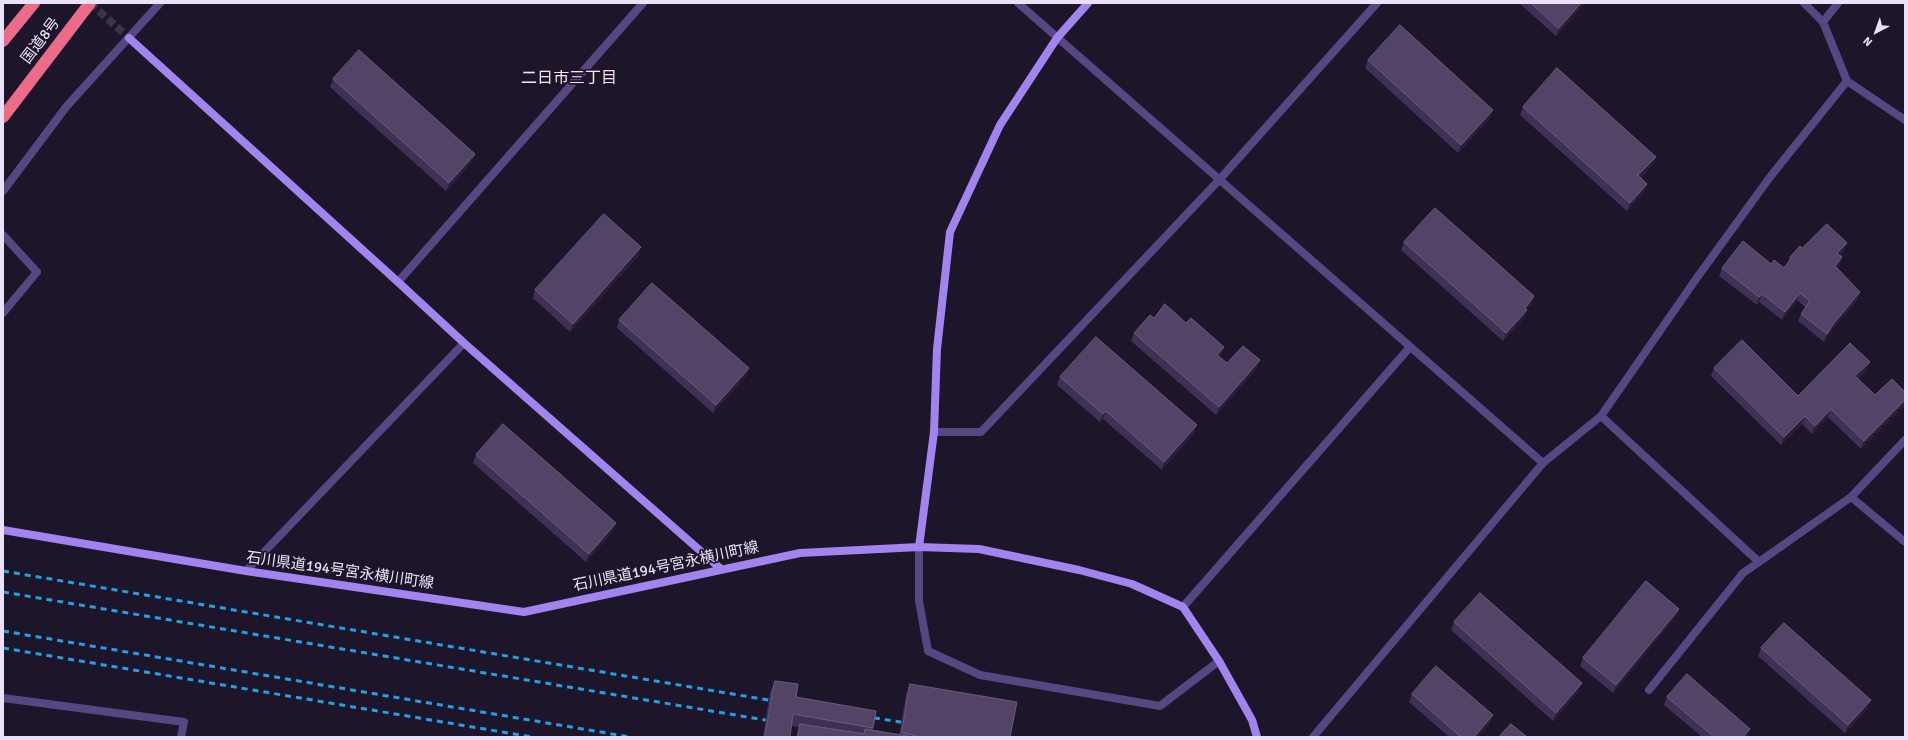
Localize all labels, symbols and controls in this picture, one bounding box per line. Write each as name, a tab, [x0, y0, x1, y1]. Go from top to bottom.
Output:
north arrow	[1856, 12, 1896, 52]
street label: 国道8号	[18, 14, 64, 68]
text: N	[1861, 34, 1875, 49]
district label: 二日市三丁目	[521, 69, 617, 89]
street label: 石川県道194号宮永横川町線	[572, 539, 760, 595]
street label: 石川県道194号宮永横川町線	[245, 549, 435, 593]

